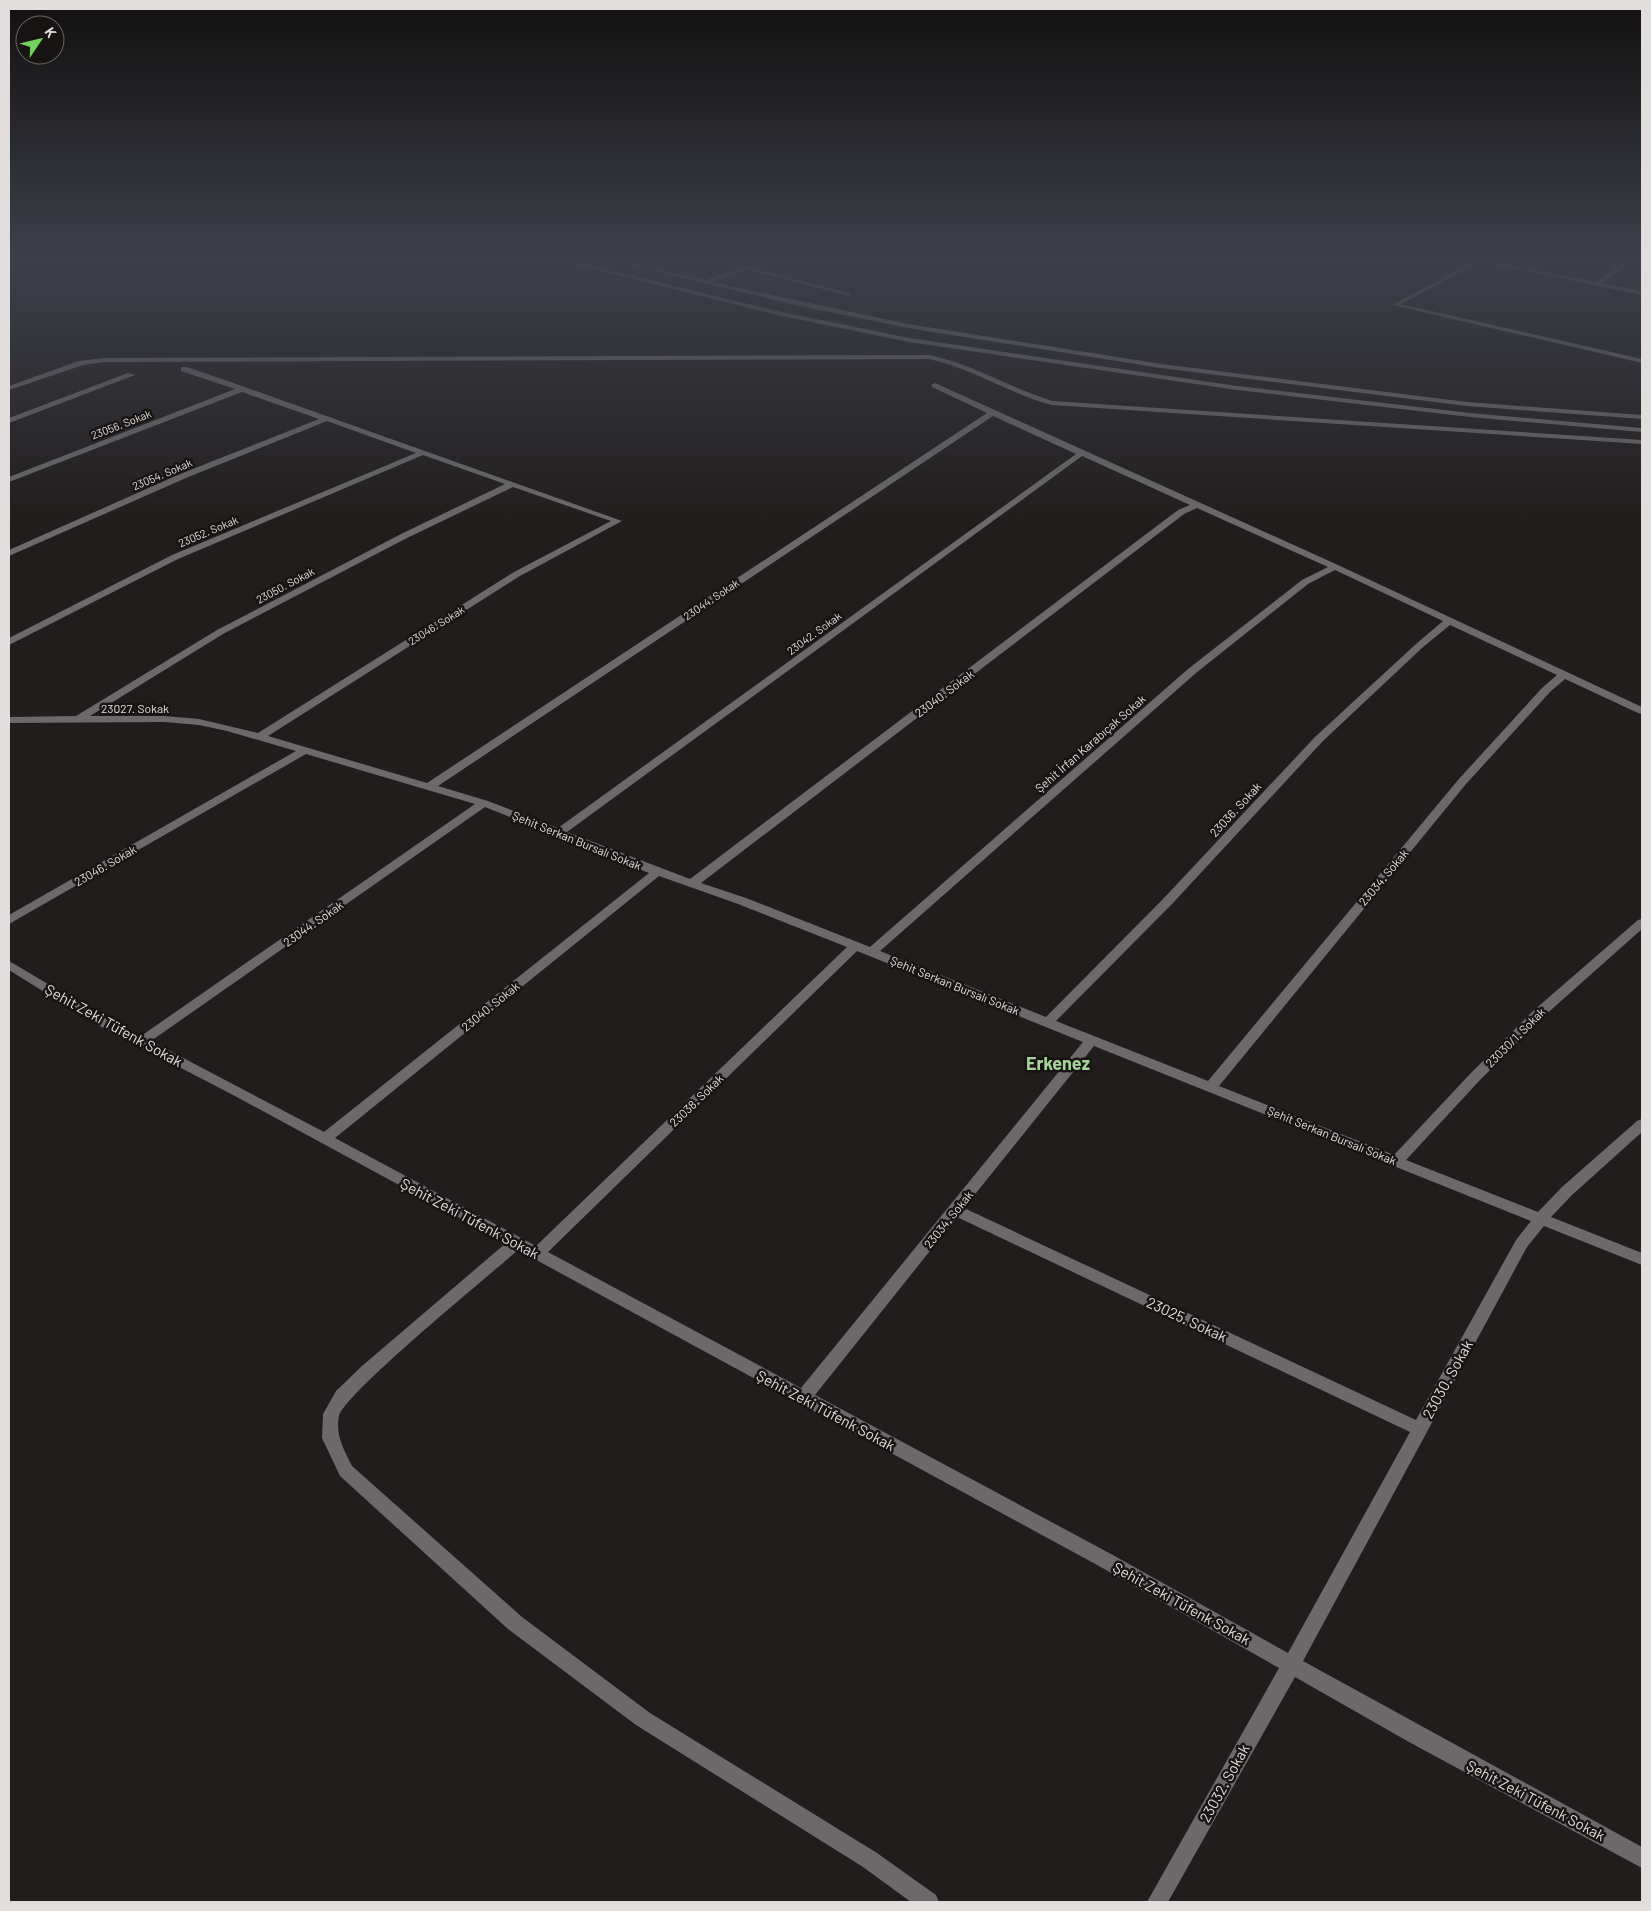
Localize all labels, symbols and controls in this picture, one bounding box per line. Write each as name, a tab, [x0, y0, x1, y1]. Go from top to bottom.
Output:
north arrow	[15, 15, 65, 65]
text: K	[42, 24, 61, 41]
street label: 23056. Sokak	[89, 406, 153, 441]
street label: 23054. Sokak	[130, 455, 194, 492]
street label: 23052. Sokak	[176, 512, 240, 549]
street label: 23050. Sokak	[254, 564, 317, 606]
street label: 23044. Sokak	[681, 575, 742, 622]
street label: 23046. Sokak	[406, 602, 467, 647]
street label: 23042. Sokak	[784, 609, 844, 657]
street label: 23040. Sokak	[912, 666, 976, 720]
street label: Şehit İrfan Karabıçak Sokak	[1032, 691, 1148, 795]
street label: 23027. Sokak	[101, 701, 169, 715]
street label: 23036. Sokak	[1206, 779, 1264, 839]
street label: Şehit Serkan Bursalı Sokak	[511, 808, 643, 872]
street label: 23046. Sokak	[71, 842, 139, 888]
street label: 23034. Sokak	[1355, 846, 1411, 908]
street label: 23044. Sokak	[280, 897, 346, 949]
street label: Şehit Serkan Bursalı Sokak	[889, 953, 1021, 1017]
street label: 23040. Sokak	[458, 979, 522, 1033]
street label: Şehit Zeki Tüfenk Sokak	[42, 980, 186, 1071]
street label: 23030/1. Sokak	[1482, 1004, 1548, 1070]
district label: Erkenez	[1026, 1052, 1090, 1074]
street label: 23038. Sokak	[666, 1071, 726, 1129]
street label: Şehit Serkan Bursalı Sokak	[1266, 1103, 1398, 1167]
street label: Şehit Zeki Tüfenk Sokak	[398, 1174, 543, 1262]
street label: 23034. Sokak	[921, 1188, 975, 1250]
street label: 23025. Sokak	[1144, 1293, 1230, 1346]
street label: 23030. Sokak	[1418, 1336, 1476, 1421]
street label: Şehit Zeki Tüfenk Sokak	[754, 1366, 899, 1454]
street label: Şehit Zeki Tüfenk Sokak	[1110, 1558, 1254, 1649]
street label: 23032. Sokak	[1195, 1740, 1253, 1825]
street label: Şehit Zeki Tüfenk Sokak	[1464, 1756, 1609, 1844]

